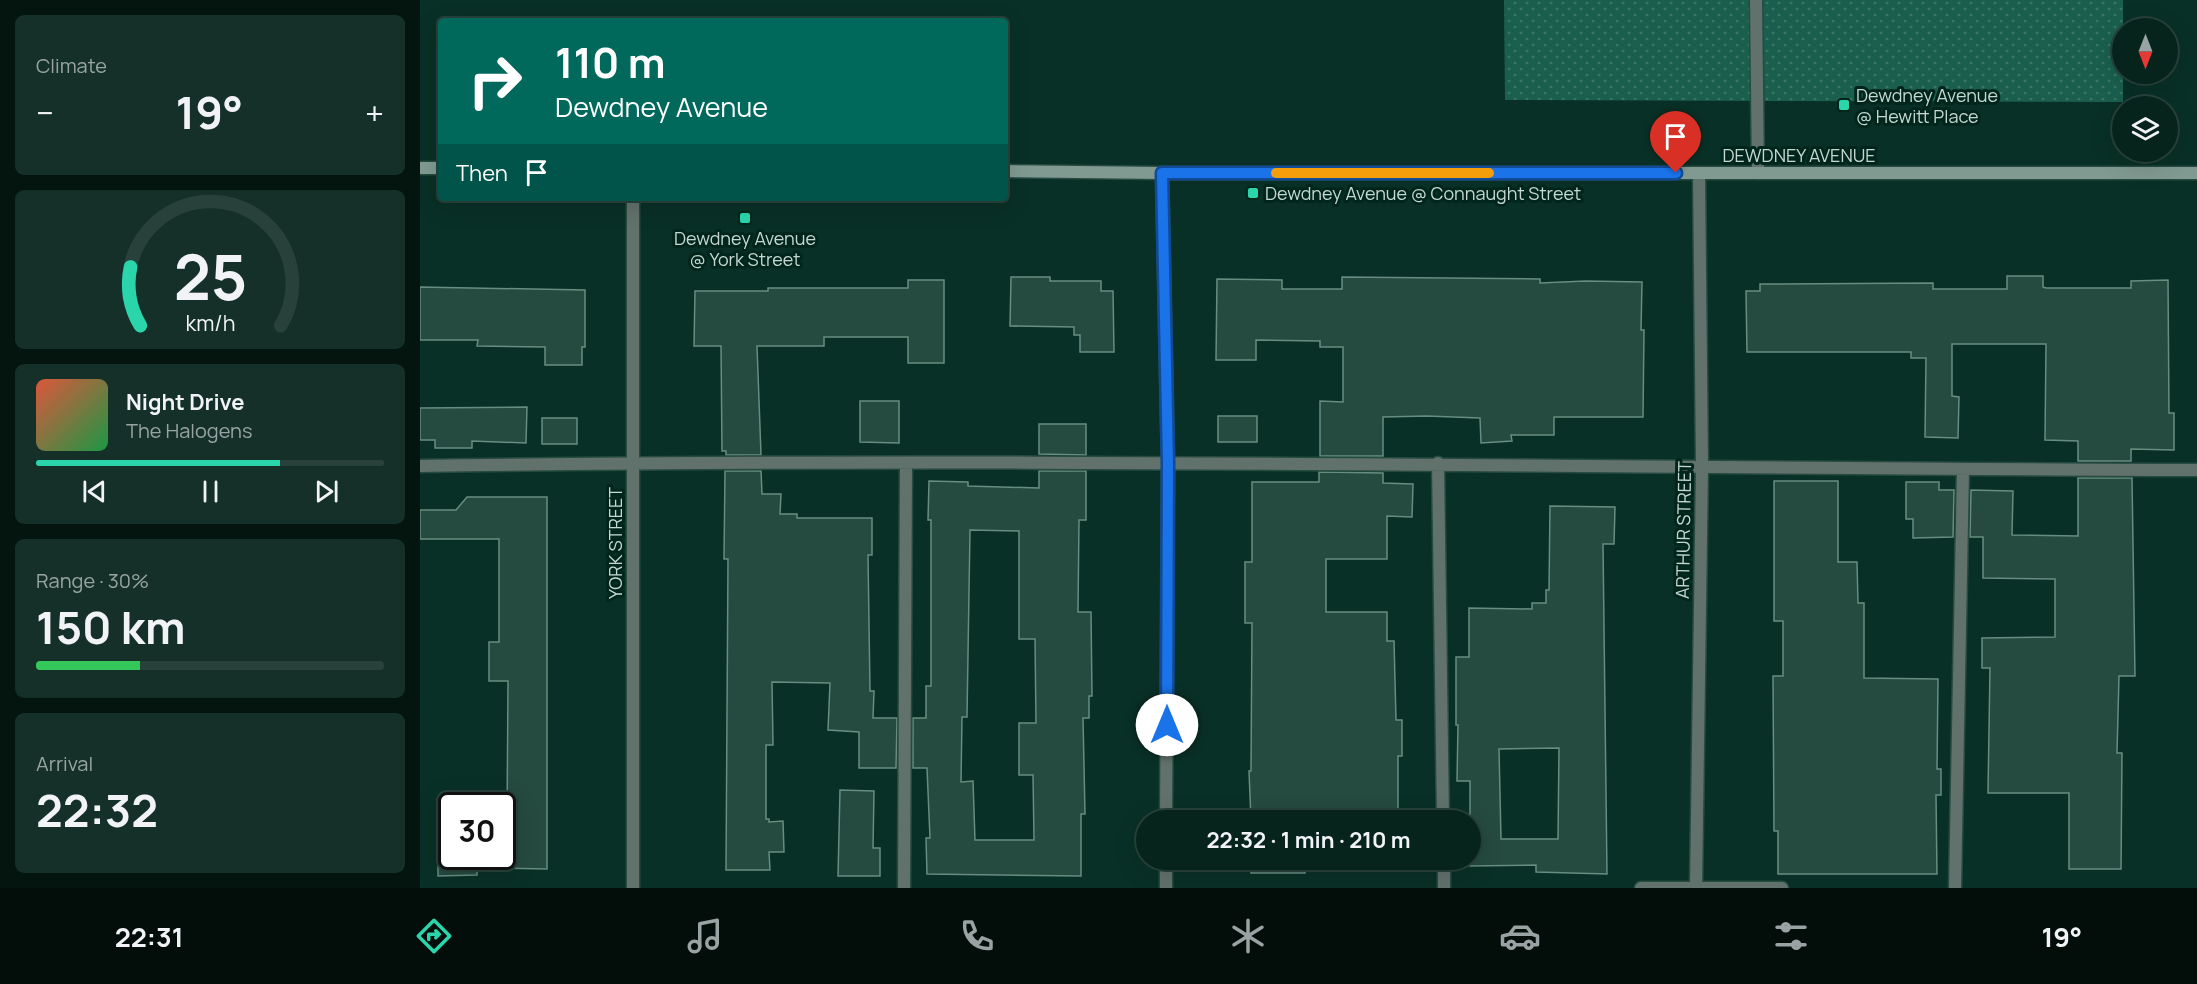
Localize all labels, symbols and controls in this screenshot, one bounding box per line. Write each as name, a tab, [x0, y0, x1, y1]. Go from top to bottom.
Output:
north arrow	[2112, 18, 2178, 84]
map controls	[2112, 18, 2178, 162]
text: 110 m	[555, 33, 666, 91]
icon: right	[456, 42, 534, 120]
text: Climate	[36, 52, 107, 79]
text: 19°	[175, 81, 243, 143]
place label: Dewdney Avenue @ Hewitt Place	[1856, 83, 1998, 128]
text: Dewdney Avenue	[555, 88, 768, 125]
text: −	[36, 90, 54, 135]
text: +	[365, 90, 384, 135]
button: layers	[2112, 96, 2178, 162]
marker: Dewdney Avenue @ Hewitt Place	[1837, 98, 1851, 112]
pin	[1650, 111, 1701, 173]
icon: arrive	[1659, 120, 1692, 153]
street label: DEWDNEY AVENUE	[1722, 143, 1876, 167]
icon: arrive	[520, 156, 553, 189]
text: Then	[456, 158, 508, 188]
place label: Dewdney Avenue @ Connaught Street	[1265, 181, 1581, 205]
marker: Dewdney Avenue @ Connaught Street	[1246, 186, 1260, 200]
marker: Dewdney Avenue @ York Street	[738, 211, 752, 225]
place label: Dewdney Avenue @ York Street	[674, 226, 816, 271]
text: 25	[173, 234, 247, 320]
text: km/h	[185, 309, 235, 338]
text: Night Drive	[126, 387, 245, 417]
text: The Halogens	[126, 417, 252, 444]
street label: ARTHUR STREET	[1670, 461, 1696, 599]
icon: previous	[78, 475, 111, 508]
icon: pause	[194, 475, 227, 508]
icon: next	[310, 475, 343, 508]
street label: YORK STREET	[603, 487, 627, 599]
text: Range · 30%	[36, 567, 149, 594]
text: 150 km	[36, 596, 185, 658]
position arrow	[1135, 693, 1199, 757]
text: Arrival	[36, 750, 93, 777]
text: 22:32	[36, 779, 158, 841]
speed limit sign: 30	[438, 792, 516, 870]
text: 22:32 · 1 min · 210 m	[1206, 825, 1411, 855]
icon: directions	[413, 915, 455, 957]
icon: music	[684, 915, 726, 957]
icon: phone	[956, 915, 998, 957]
icon: climate	[1227, 915, 1269, 957]
icon: car	[1499, 915, 1541, 957]
icon: filters	[1770, 915, 1812, 957]
text: 22:31	[115, 918, 184, 955]
text: 19°	[2041, 918, 2082, 955]

